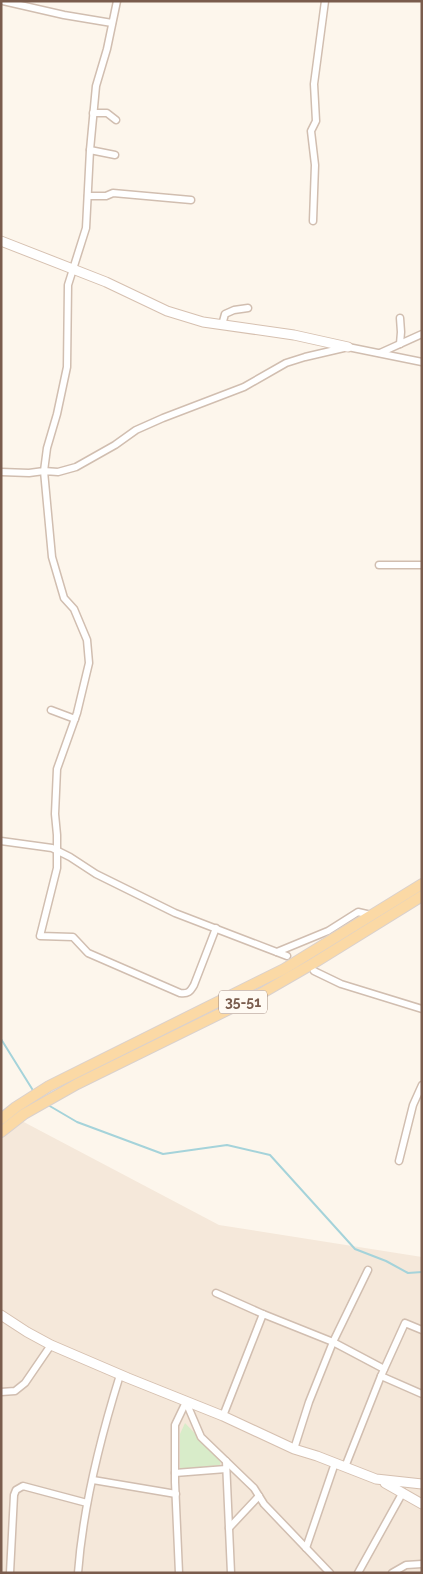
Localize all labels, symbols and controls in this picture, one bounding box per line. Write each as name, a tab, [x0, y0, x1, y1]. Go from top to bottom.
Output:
road number: 35-51	[219, 990, 267, 1014]

